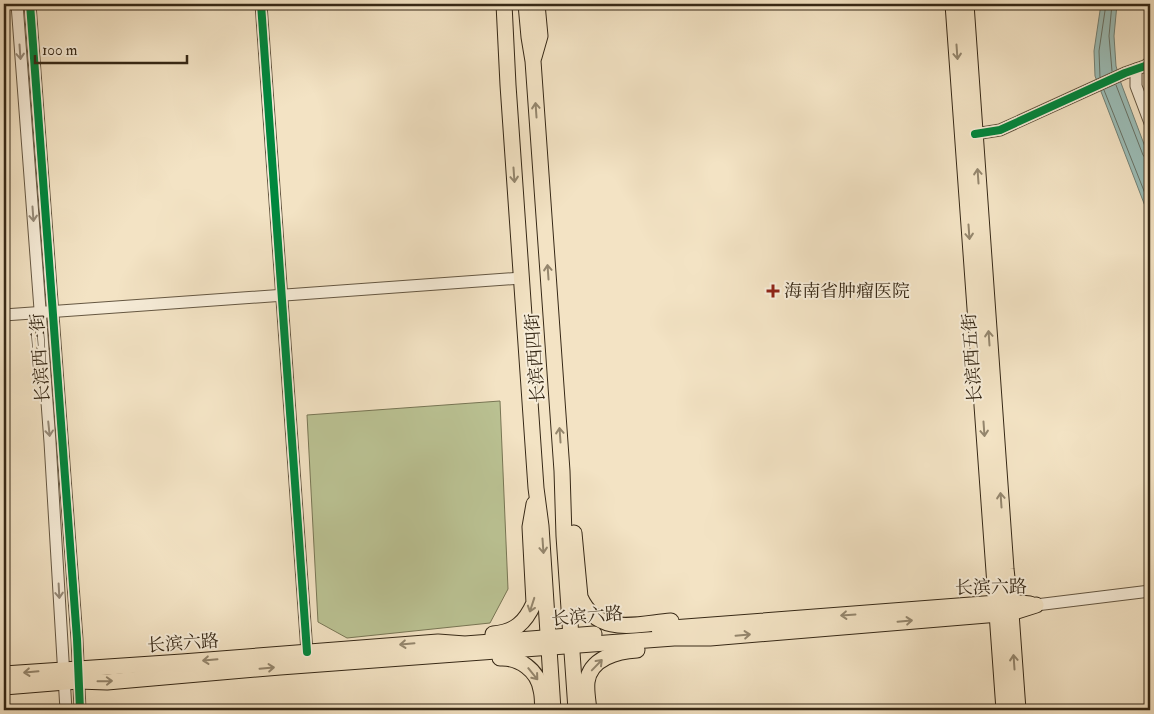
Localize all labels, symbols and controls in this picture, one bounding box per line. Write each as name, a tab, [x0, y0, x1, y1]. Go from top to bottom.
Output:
scale bar	[35, 32, 188, 64]
text: 100 m	[42, 41, 78, 60]
one-way arrow	[16, 44, 25, 60]
one-way arrow	[953, 44, 962, 60]
one-way arrow	[532, 103, 541, 119]
one-way arrow	[510, 166, 519, 182]
one-way arrow	[973, 168, 983, 184]
one-way arrow	[29, 206, 38, 222]
one-way arrow	[965, 224, 974, 240]
one-way arrow	[543, 265, 553, 281]
place label: 海南省肿瘤医院	[784, 280, 910, 303]
marker: 海南省肿瘤医院	[766, 284, 780, 298]
street label: 长滨西三街	[26, 312, 55, 404]
street label: 长滨西四街	[521, 312, 550, 404]
street label: 长滨西五街	[958, 312, 987, 404]
one-way arrow	[985, 330, 994, 346]
one-way arrow	[44, 420, 53, 436]
one-way arrow	[979, 421, 988, 437]
one-way arrow	[555, 427, 564, 443]
one-way arrow	[996, 492, 1006, 508]
one-way arrow	[538, 538, 547, 554]
street label: 长滨六路	[955, 575, 1027, 600]
one-way arrow	[55, 583, 64, 599]
one-way arrow	[527, 597, 536, 613]
street label: 长滨六路	[550, 602, 624, 631]
one-way arrow	[841, 610, 857, 620]
one-way arrow	[897, 616, 913, 626]
street label: 长滨六路	[146, 630, 220, 657]
one-way arrow	[735, 630, 751, 640]
one-way arrow	[399, 640, 415, 649]
one-way arrow	[1010, 654, 1019, 670]
one-way arrow	[203, 655, 219, 665]
one-way arrow	[591, 659, 603, 671]
one-way arrow	[258, 663, 274, 673]
one-way arrow	[23, 667, 39, 676]
one-way arrow	[528, 668, 539, 681]
one-way arrow	[97, 677, 113, 686]

